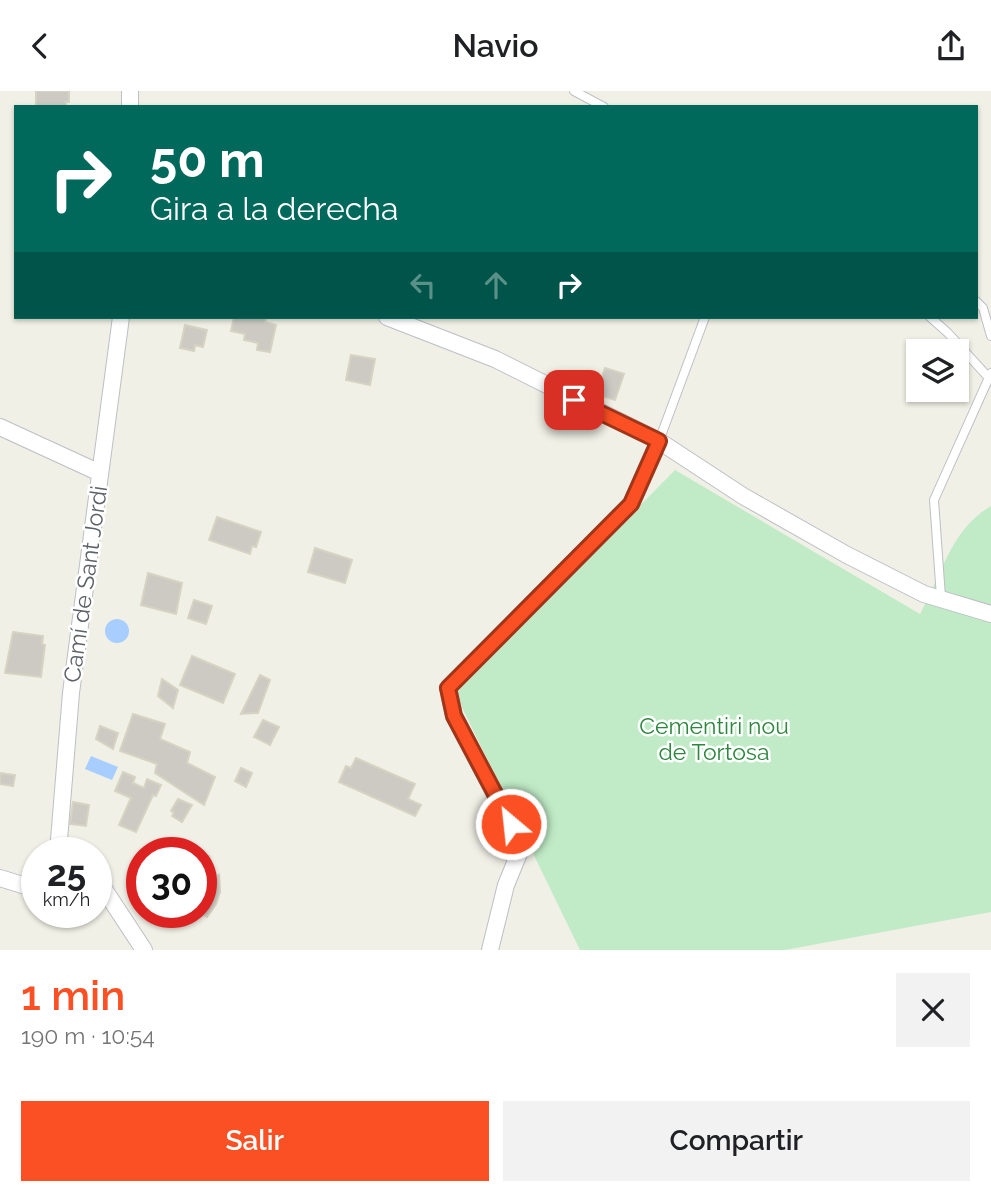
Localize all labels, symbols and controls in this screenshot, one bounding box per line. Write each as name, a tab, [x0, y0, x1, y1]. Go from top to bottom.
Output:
icon: back	[21, 27, 59, 65]
text: Navio	[452, 27, 539, 64]
icon: share	[932, 27, 970, 65]
text: 50 m	[150, 131, 265, 188]
icon: right	[35, 133, 126, 224]
text: Gira a la derecha	[150, 190, 398, 227]
icon: left	[404, 266, 442, 304]
icon: ahead	[477, 266, 515, 304]
icon: right	[550, 266, 588, 304]
map controls	[906, 339, 969, 402]
button: layers	[906, 339, 969, 402]
pin	[544, 370, 604, 430]
icon: arrive	[555, 381, 593, 419]
street label: Camí de Sant Jordi	[58, 484, 112, 684]
park label: Cementiri nou de Tortosa	[639, 712, 789, 765]
position arrow	[474, 787, 548, 861]
speed limit sign: 30	[126, 837, 217, 928]
text: 25	[47, 853, 86, 894]
text: km/h	[43, 889, 90, 910]
text: 1 min	[21, 971, 125, 1020]
button: close	[896, 973, 970, 1047]
text: 190 m · 10:54	[21, 1022, 155, 1049]
button: Salir	[21, 1101, 489, 1181]
button: Compartir	[503, 1101, 970, 1181]

